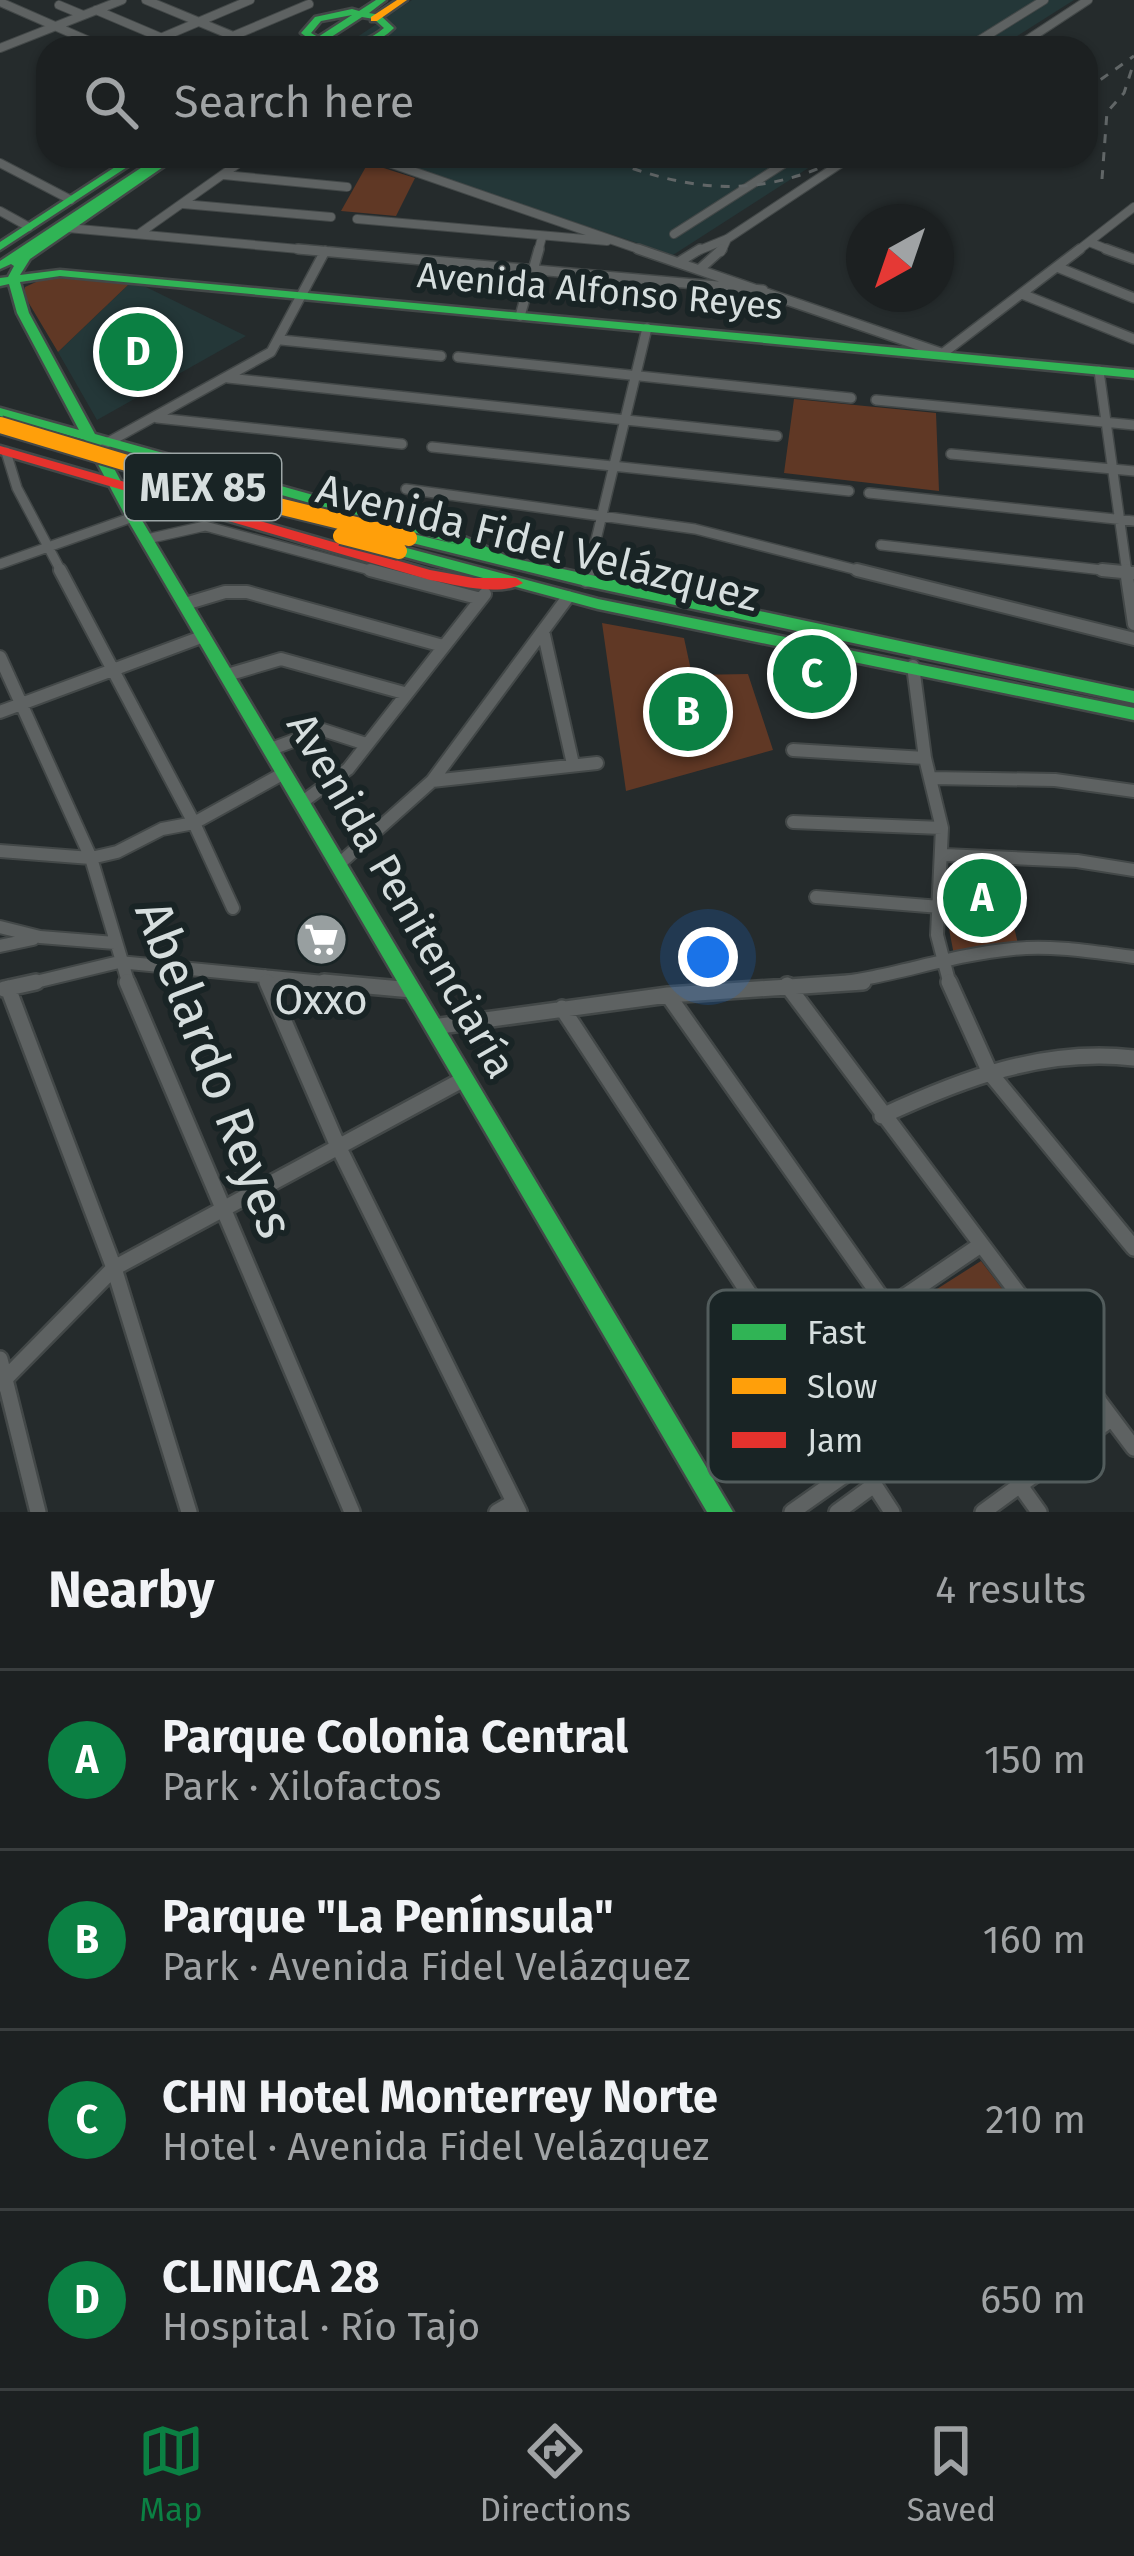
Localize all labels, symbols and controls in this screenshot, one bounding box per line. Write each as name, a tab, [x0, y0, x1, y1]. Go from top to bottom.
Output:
search box	[36, 36, 1098, 168]
icon: search	[78, 69, 144, 135]
text: Search here	[174, 75, 414, 129]
north arrow	[846, 204, 954, 312]
street label: Avenida Alfonso Reyes	[415, 253, 785, 329]
pin: D	[99, 307, 177, 397]
road number: MEX 85	[125, 454, 281, 520]
street label: Avenida Fidel Velázquez	[311, 464, 764, 622]
pin: C	[773, 629, 851, 719]
pin: B	[649, 667, 727, 757]
street label: Avenida Penitenciaría	[276, 704, 526, 1087]
pin: A	[943, 853, 1021, 943]
street label: Abelardo Reyes	[121, 892, 307, 1247]
supermarket icon: Oxxo	[293, 912, 349, 968]
your location	[678, 927, 738, 987]
place label: Oxxo	[274, 975, 368, 1025]
legend	[708, 1290, 1104, 1482]
text: Fast	[807, 1313, 866, 1353]
text: Slow	[807, 1367, 877, 1407]
text: Jam	[807, 1421, 863, 1461]
text: Nearby	[48, 1559, 214, 1621]
text: 4 results	[935, 1567, 1086, 1613]
text: Parque Colonia Central	[162, 1710, 628, 1764]
text: A	[75, 1737, 99, 1783]
text: 150 m	[984, 1737, 1086, 1783]
text: Park · Xilofactos	[162, 1764, 441, 1810]
text: Parque "La Península"	[162, 1890, 614, 1944]
text: B	[75, 1917, 99, 1963]
text: 160 m	[983, 1917, 1086, 1963]
text: Park · Avenida Fidel Velázquez	[162, 1944, 691, 1990]
text: CHN Hotel Monterrey Norte	[162, 2070, 718, 2124]
text: C	[76, 2097, 98, 2143]
text: 210 m	[985, 2097, 1086, 2143]
text: Hotel · Avenida Fidel Velázquez	[162, 2124, 709, 2170]
text: CLINICA 28	[162, 2250, 380, 2304]
text: D	[74, 2277, 100, 2323]
text: 650 m	[980, 2277, 1086, 2323]
text: Hospital · Río Tajo	[162, 2304, 480, 2350]
tab: Map	[138, 2418, 204, 2530]
tab: Directions	[480, 2418, 631, 2530]
tab: Saved	[907, 2418, 996, 2530]

